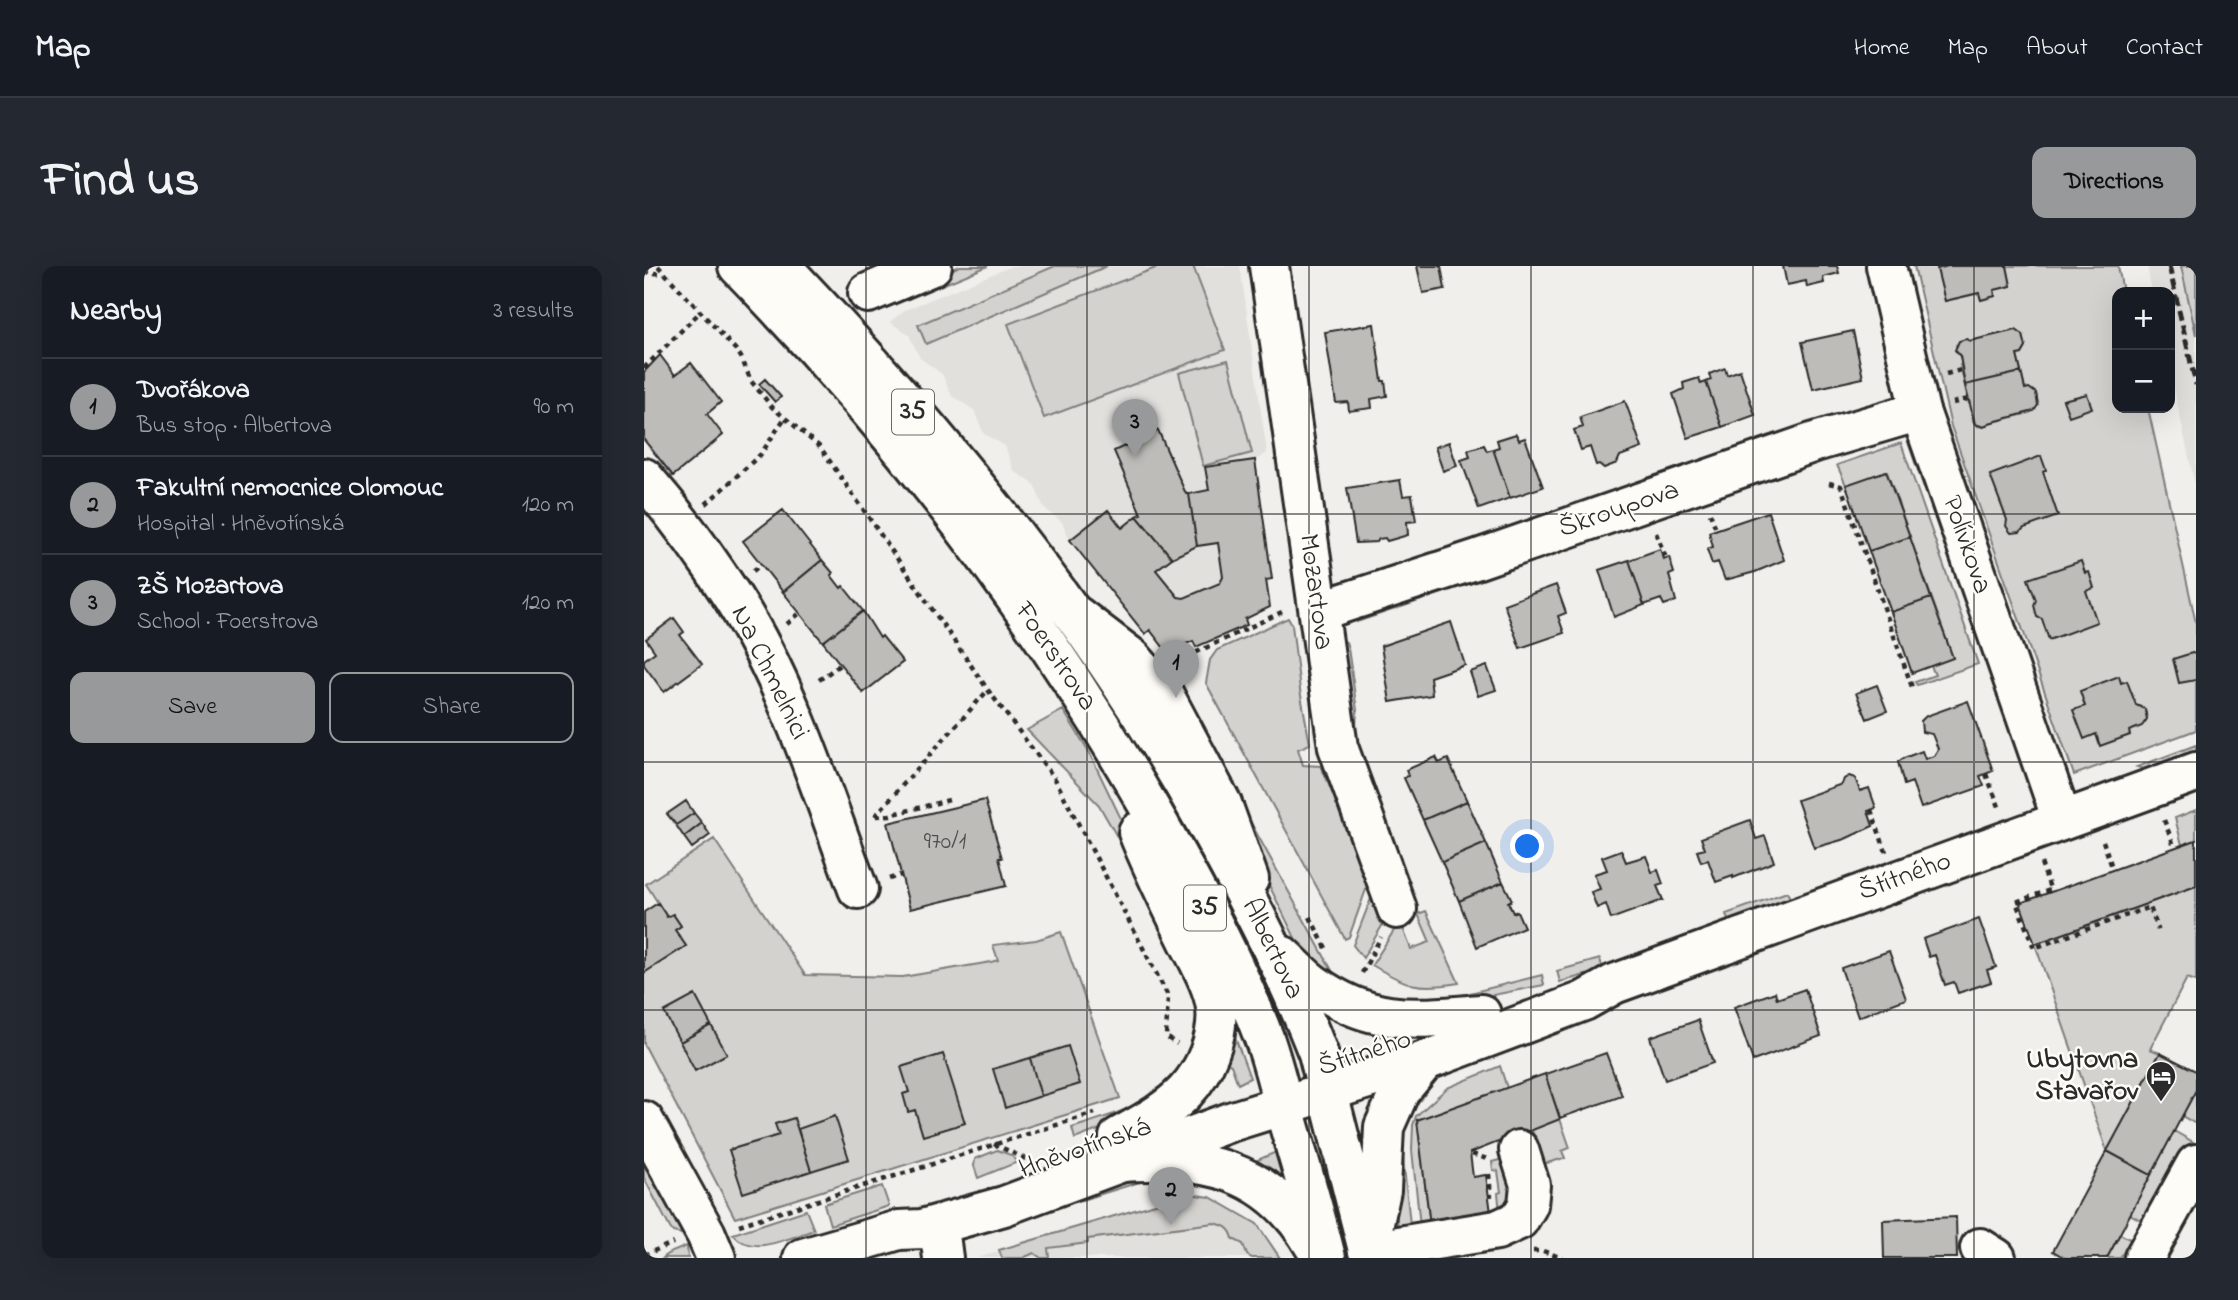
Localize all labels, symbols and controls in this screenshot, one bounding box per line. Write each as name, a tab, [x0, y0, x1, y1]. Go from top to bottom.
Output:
text: Map	[35, 24, 91, 72]
text: Home	[1854, 31, 1910, 66]
text: Map	[1948, 31, 1988, 66]
text: About	[2026, 31, 2088, 66]
text: Contact	[2126, 31, 2203, 66]
text: Find us	[42, 146, 199, 218]
button: Directions	[2032, 147, 2196, 218]
map controls	[2112, 287, 2175, 413]
button: +	[2112, 287, 2175, 350]
text: Nearby	[70, 290, 162, 334]
text: 3 results	[493, 295, 574, 328]
button: −	[2112, 350, 2175, 413]
text: Dvořákova	[137, 372, 250, 410]
road number: 35	[892, 390, 934, 434]
text: 1	[89, 391, 97, 424]
text: 90 m	[534, 391, 574, 424]
pin: 3	[1112, 399, 1158, 457]
text: Bus stop · Albertova	[137, 410, 332, 443]
text: Fakultní nemocnice Olomouc	[137, 470, 443, 508]
street label: Škroupova	[1553, 470, 1685, 550]
text: 2	[87, 489, 99, 522]
text: 120 m	[522, 489, 574, 522]
street label: Polívkova	[1930, 490, 2002, 600]
text: Hospital · Hněvotínská	[137, 508, 344, 541]
street label: Mozartova	[1287, 531, 1343, 653]
text: ZŠ Mozartova	[137, 568, 284, 606]
text: 3	[88, 587, 98, 620]
text: 120 m	[522, 587, 574, 620]
street label: Foerstrova	[1003, 593, 1107, 720]
street label: Na Chmelnici	[719, 599, 819, 747]
text: School · Foerstrova	[137, 606, 318, 639]
pin: 1	[1153, 640, 1199, 698]
button: Save	[70, 672, 315, 743]
button: Share	[329, 672, 574, 743]
house number: 970/1	[924, 825, 967, 860]
your location	[1510, 829, 1544, 863]
street label: Štítného	[1853, 841, 1957, 913]
road number: 35	[1184, 886, 1226, 930]
street label: Albertova	[1230, 892, 1314, 1006]
street label: Štítného	[1313, 1020, 1417, 1088]
place label: Ubytovna Stavařov	[2026, 1040, 2139, 1113]
hotel icon: Ubytovna Stavařov	[2144, 1059, 2178, 1103]
street label: Hněvotínská	[1014, 1107, 1156, 1191]
pin: 2	[1148, 1167, 1194, 1225]

